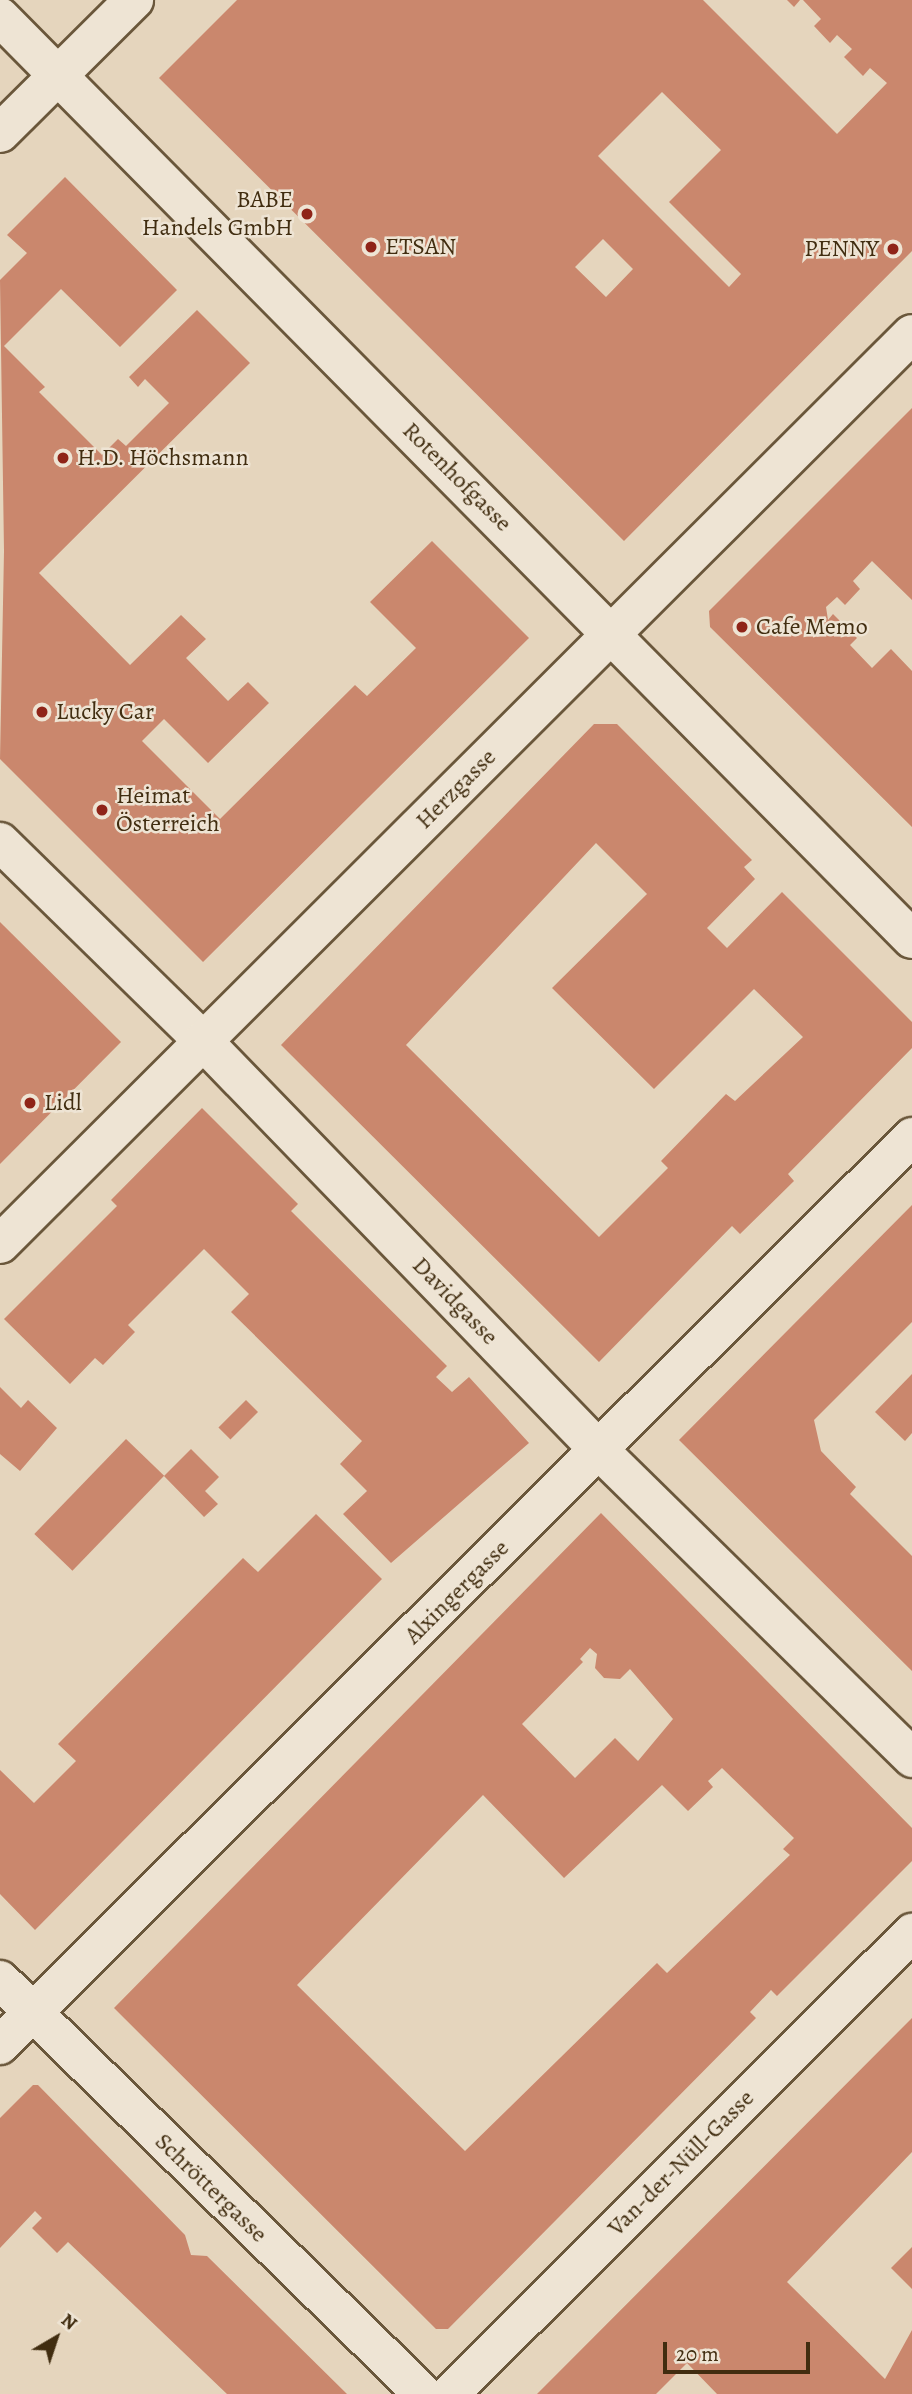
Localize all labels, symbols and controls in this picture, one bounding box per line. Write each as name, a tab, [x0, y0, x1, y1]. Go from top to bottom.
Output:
place label: BABE Handels GmbH	[142, 186, 293, 242]
marker: BABE Handels GmbH	[299, 206, 315, 222]
place label: ETSAN	[385, 233, 456, 261]
place label: PENNY	[804, 235, 879, 263]
marker: ETSAN	[363, 239, 379, 255]
marker: PENNY	[885, 241, 901, 257]
street label: Rotenhofgasse	[396, 416, 518, 538]
place label: H.D. Höchsmann	[77, 444, 249, 472]
marker: H.D. Höchsmann	[55, 450, 71, 466]
place label: Cafe Memo	[756, 613, 868, 641]
marker: Cafe Memo	[734, 619, 750, 635]
place label: Lucky Car	[56, 698, 154, 726]
marker: Lucky Car	[34, 704, 50, 720]
street label: Herzgasse	[410, 743, 502, 835]
place label: Heimat Österreich	[116, 782, 220, 838]
marker: Heimat Österreich	[94, 802, 110, 818]
place label: Lidl	[44, 1089, 82, 1117]
marker: Lidl	[22, 1095, 38, 1111]
street label: Davidgasse	[406, 1251, 504, 1351]
street label: Alxingergasse	[399, 1534, 515, 1650]
street label: Van-der-Nüll-Gasse	[602, 2084, 760, 2242]
street label: Schröttergasse	[149, 2127, 273, 2249]
north arrow	[21, 2303, 91, 2373]
text: N	[56, 2307, 83, 2336]
scale bar	[667, 2328, 814, 2372]
text: 20 m	[676, 2340, 719, 2368]

